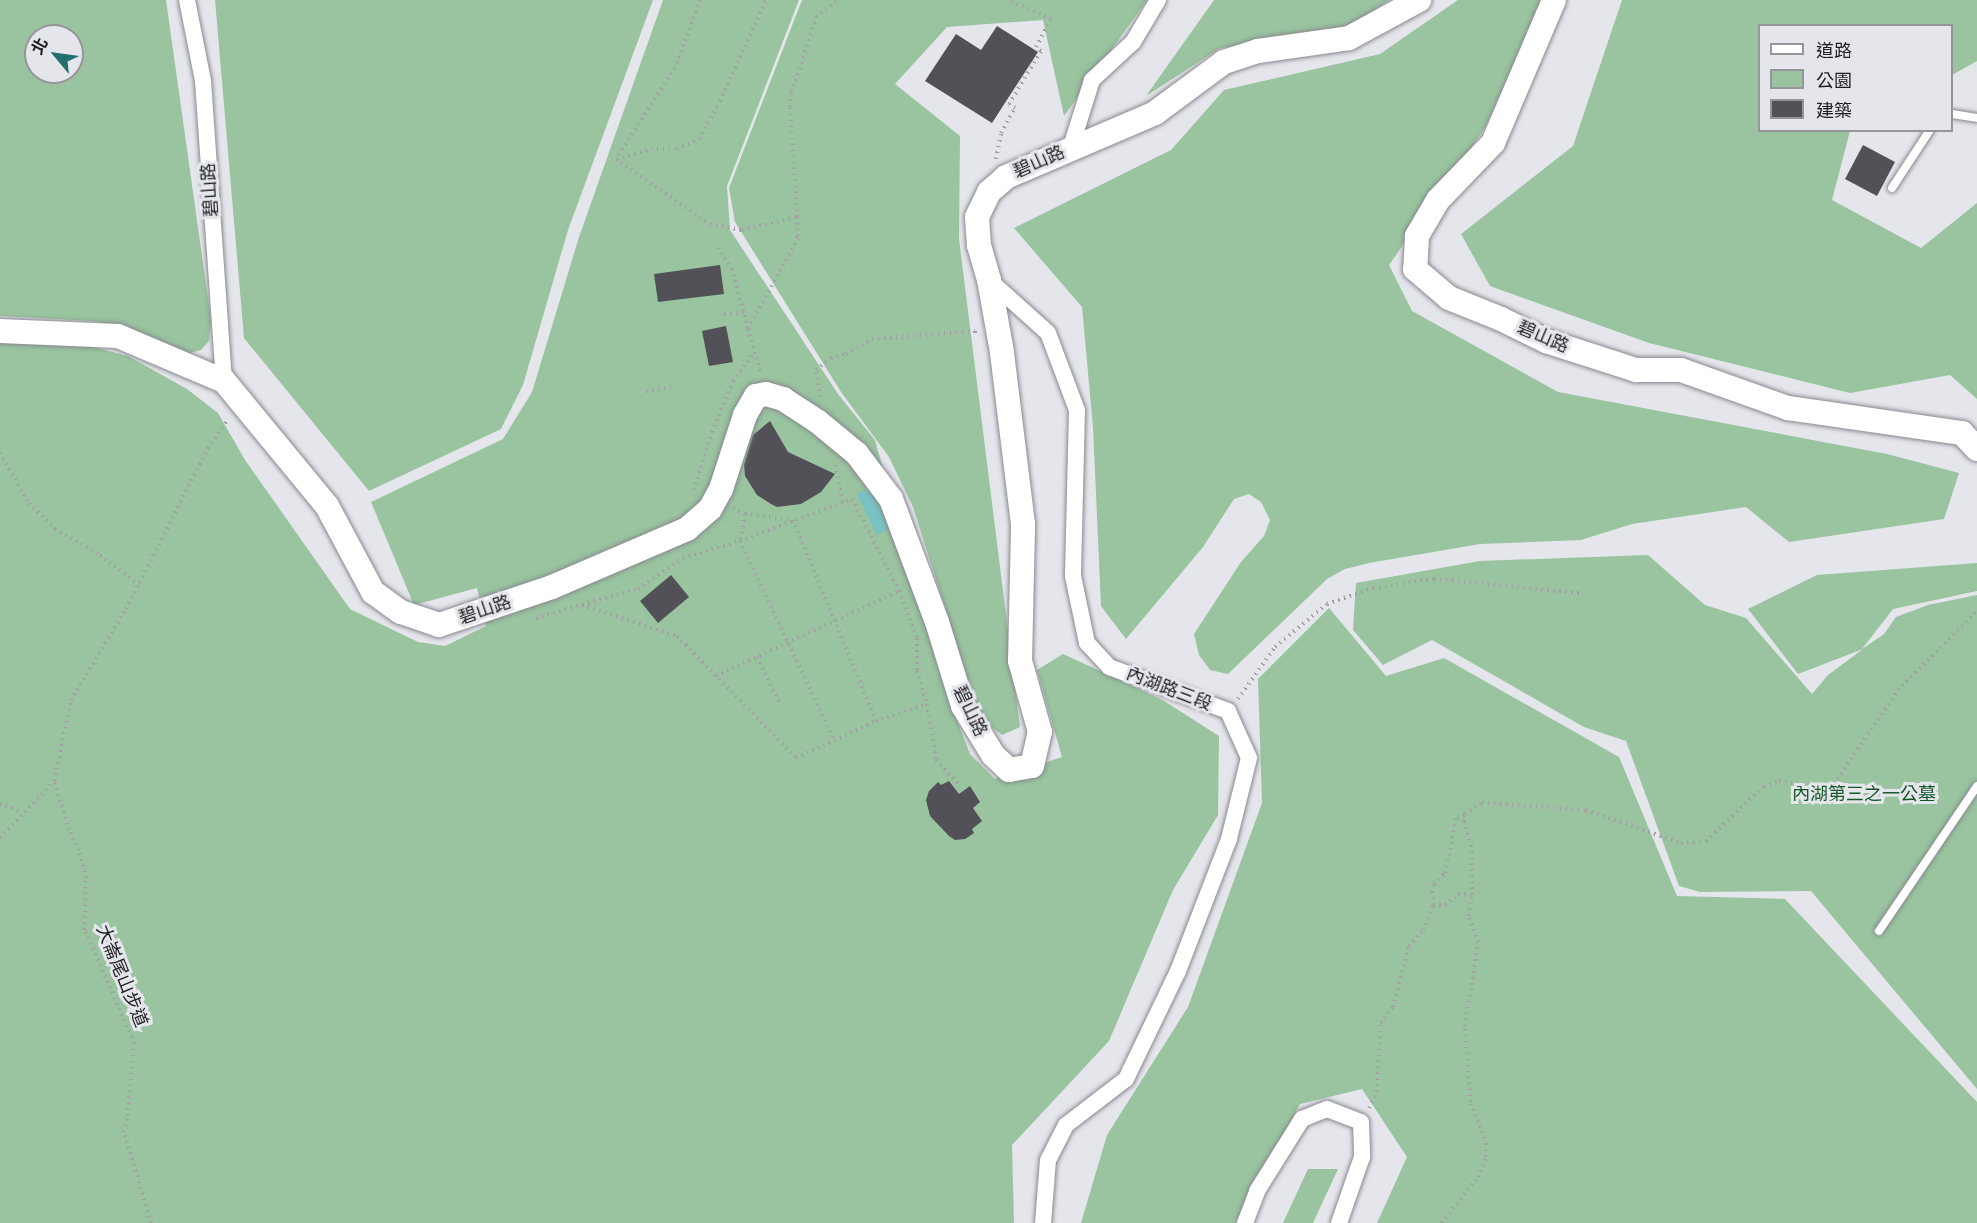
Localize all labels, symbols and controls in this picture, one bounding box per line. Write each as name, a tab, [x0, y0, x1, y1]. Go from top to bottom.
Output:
north arrow	[24, 24, 84, 84]
legend	[1758, 24, 1953, 132]
text: 北	[27, 34, 52, 58]
text: 道路	[1816, 40, 1852, 62]
text: 公園	[1816, 70, 1852, 92]
text: 建築	[1816, 100, 1852, 122]
street label: 碧山路	[1010, 141, 1068, 183]
street label: 碧山路	[197, 162, 223, 218]
street label: 碧山路	[1514, 317, 1572, 357]
street label: 碧山路	[456, 591, 514, 629]
street label: 內湖路三段	[1123, 663, 1215, 715]
street label: 碧山路	[948, 682, 992, 740]
park label: 內湖第三之一公墓	[1792, 783, 1936, 805]
street label: 大崙尾山步道	[92, 922, 152, 1030]

